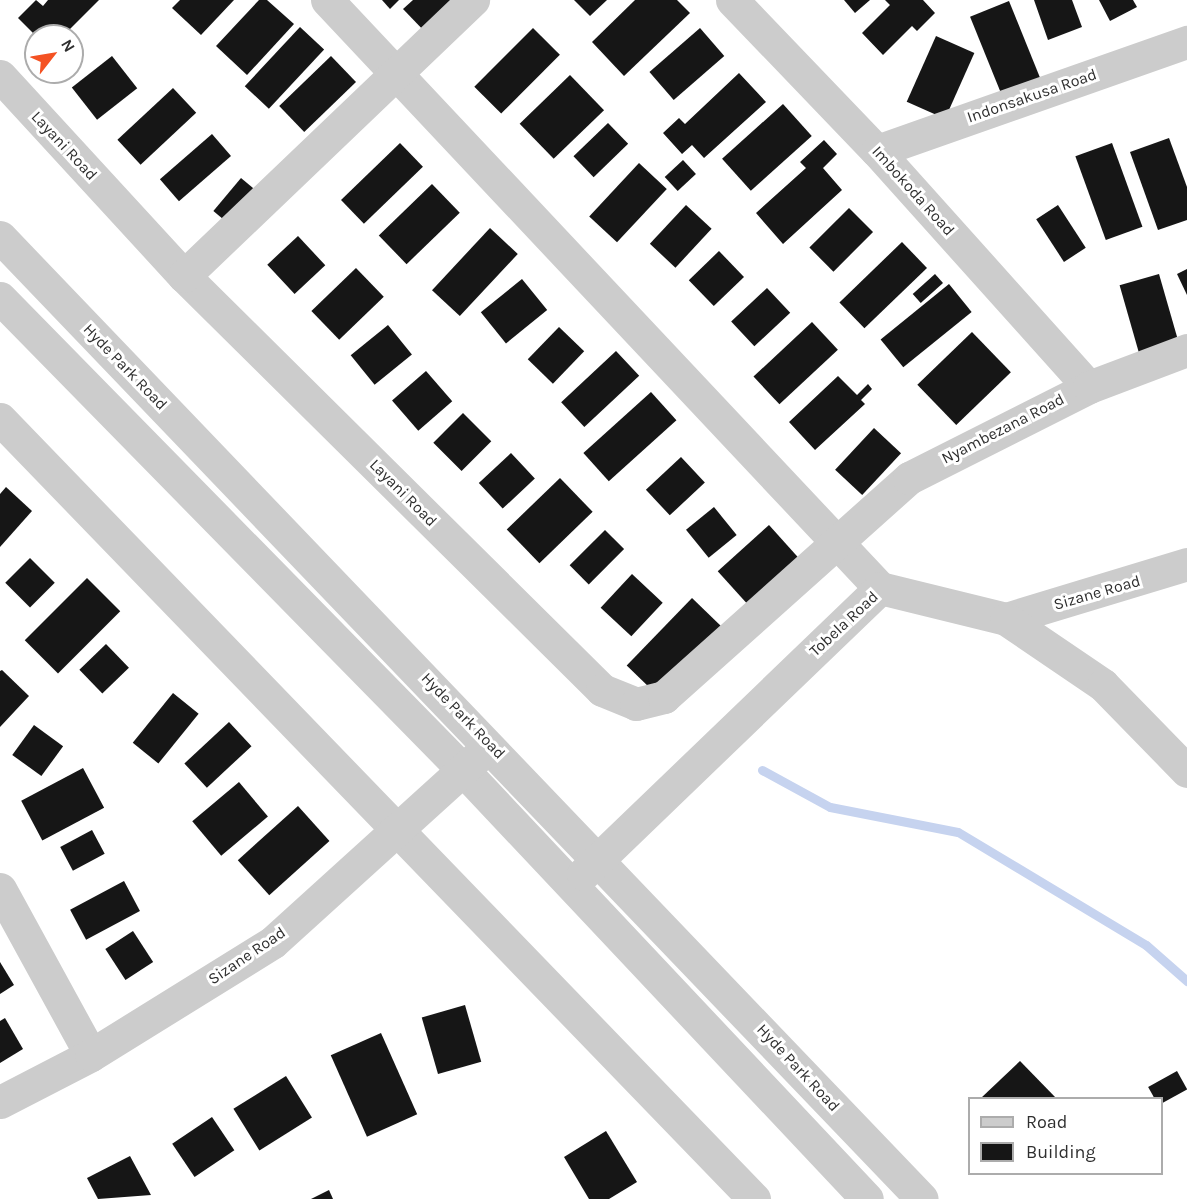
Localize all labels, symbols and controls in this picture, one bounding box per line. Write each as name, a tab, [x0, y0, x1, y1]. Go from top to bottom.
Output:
north arrow	[24, 24, 84, 84]
text: N	[57, 36, 79, 55]
street label: Indonsakusa Road	[965, 65, 1099, 127]
street label: Layani Road	[27, 107, 101, 185]
street label: Imbokoda Road	[868, 142, 958, 240]
street label: Hyde Park Road	[79, 320, 171, 414]
street label: Nyambezana Road	[938, 390, 1068, 468]
street label: Layani Road	[365, 455, 441, 531]
street label: Sizane Road	[1051, 571, 1143, 615]
street label: Tobela Road	[806, 587, 882, 661]
street label: Hyde Park Road	[417, 669, 509, 763]
street label: Sizane Road	[205, 923, 289, 989]
street label: Hyde Park Road	[753, 1020, 843, 1116]
legend	[968, 1097, 1163, 1175]
text: Road	[1026, 1111, 1067, 1133]
text: Building	[1026, 1141, 1096, 1163]

